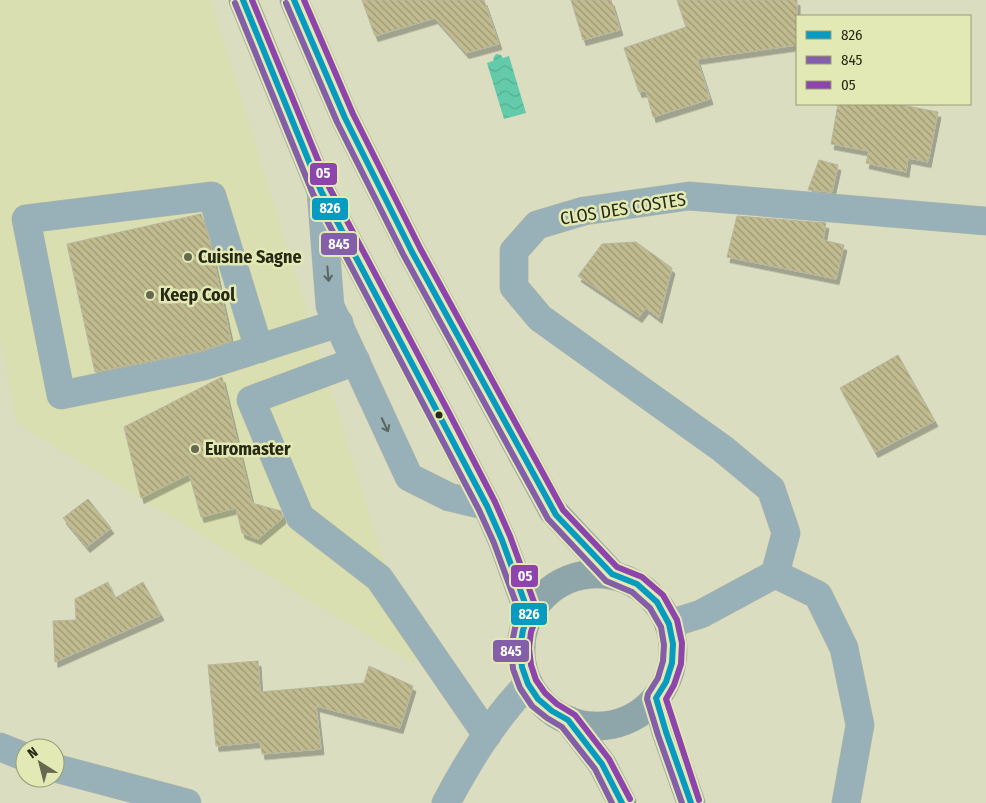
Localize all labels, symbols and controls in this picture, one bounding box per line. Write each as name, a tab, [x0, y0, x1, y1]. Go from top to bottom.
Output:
legend	[796, 15, 971, 105]
text: 826	[841, 26, 862, 44]
text: 845	[841, 51, 863, 69]
text: 05	[841, 76, 856, 94]
line badge: 05	[309, 162, 338, 186]
text: 05	[316, 165, 330, 182]
street label: CLOS DES COSTES	[559, 188, 687, 230]
line badge: 826	[311, 197, 349, 221]
text: 826	[319, 200, 341, 217]
line badge: 845	[320, 232, 358, 256]
text: 845	[328, 236, 350, 253]
place label: Cuisine Sagne	[198, 246, 302, 268]
marker: Cuisine Sagne	[182, 251, 194, 263]
one-way arrow	[323, 266, 332, 282]
place label: Keep Cool	[160, 284, 235, 306]
marker: Keep Cool	[144, 289, 156, 301]
unlabelled marker	[434, 410, 444, 420]
one-way arrow	[380, 417, 390, 432]
place label: Euromaster	[205, 438, 291, 460]
marker: Euromaster	[189, 443, 201, 455]
line badge: 05	[510, 564, 539, 588]
text: 05	[518, 568, 532, 585]
line badge: 826	[510, 602, 548, 626]
text: 826	[518, 606, 540, 623]
line badge: 845	[492, 639, 530, 663]
text: 845	[500, 643, 522, 660]
north arrow	[15, 738, 65, 788]
text: N	[24, 744, 41, 762]

